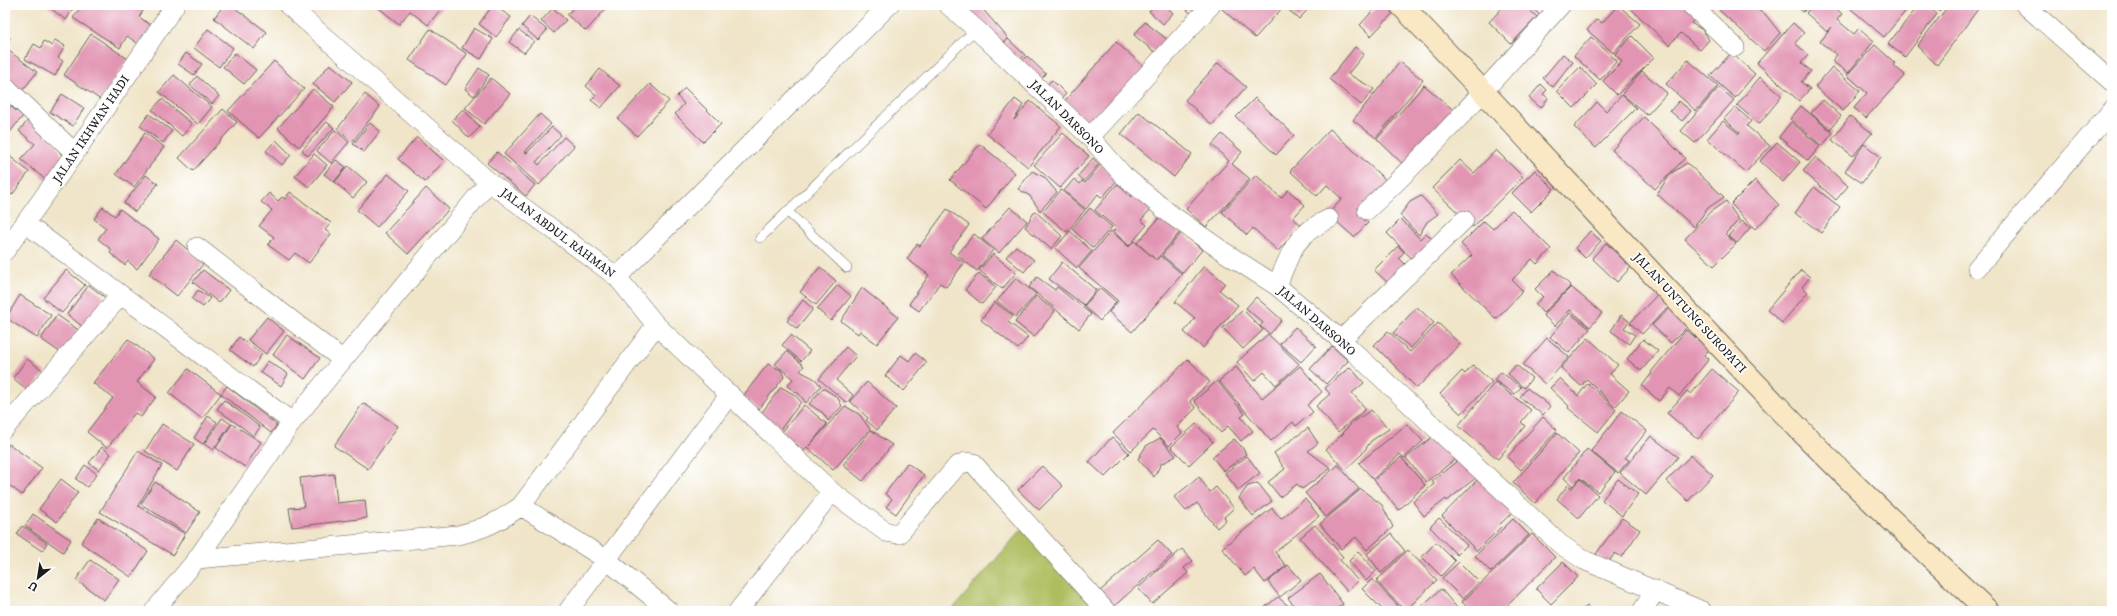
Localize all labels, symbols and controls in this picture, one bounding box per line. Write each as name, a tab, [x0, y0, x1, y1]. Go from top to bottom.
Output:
street label: JALAN IKHWAN HADI	[49, 72, 133, 187]
street label: JALAN DARSONO	[1026, 77, 1107, 157]
street label: JALAN ABDUL RAHMAN	[497, 185, 618, 282]
street label: JALAN UNTUNG SUROPATI	[1629, 249, 1749, 377]
street label: JALAN DARSONO	[1274, 283, 1359, 359]
north arrow	[18, 558, 58, 598]
text: U	[26, 577, 41, 594]

